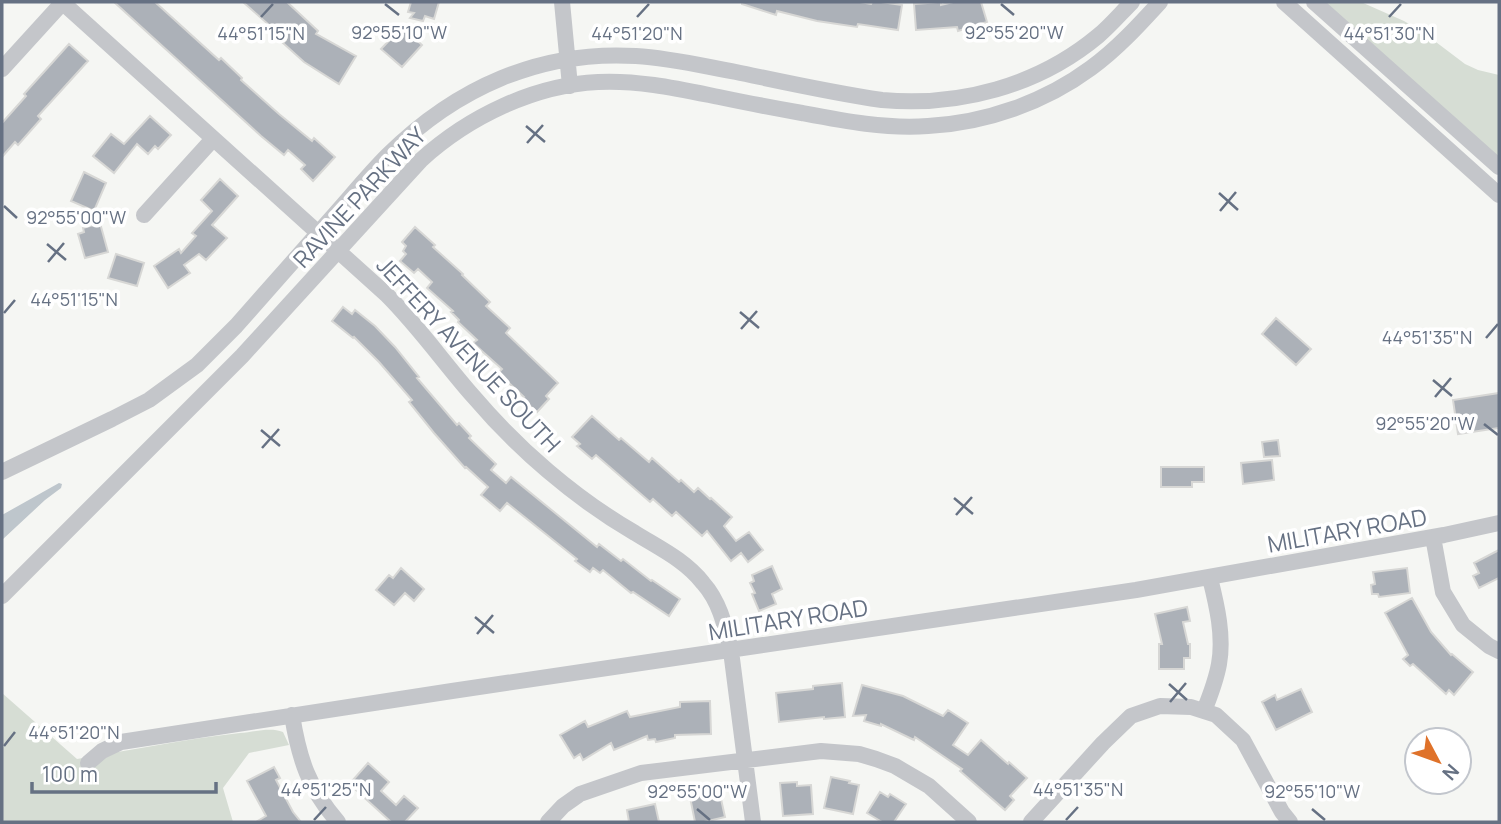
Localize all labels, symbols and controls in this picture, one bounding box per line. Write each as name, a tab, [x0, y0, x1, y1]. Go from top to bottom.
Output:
text: 92°55'10"W	[351, 20, 447, 44]
text: 92°55'20"W	[964, 20, 1064, 44]
text: 44°51'15"N	[217, 21, 305, 45]
text: 44°51'20"N	[591, 21, 683, 45]
text: 44°51'30"N	[1343, 21, 1435, 45]
street label: RAVINE PARKWAY	[285, 120, 433, 274]
text: 92°55'00"W	[26, 205, 126, 229]
street label: JEFFERY AVENUE SOUTH	[370, 249, 568, 459]
text: 44°51'15"N	[30, 287, 118, 311]
text: 44°51'35"N	[1382, 325, 1472, 349]
text: 92°55'20"W	[1375, 411, 1475, 435]
street label: MILITARY ROAD	[1265, 500, 1429, 560]
street label: MILITARY ROAD	[706, 591, 870, 647]
text: 44°51'20"N	[28, 720, 120, 744]
north arrow	[1403, 726, 1473, 796]
scale bar	[32, 750, 215, 794]
text: N	[1437, 758, 1465, 786]
text: 100 m	[42, 760, 98, 788]
text: 44°51'25"N	[281, 777, 371, 801]
text: 44°51'35"N	[1033, 777, 1123, 801]
text: 92°55'00"W	[647, 779, 747, 803]
text: 92°55'10"W	[1264, 779, 1360, 803]

